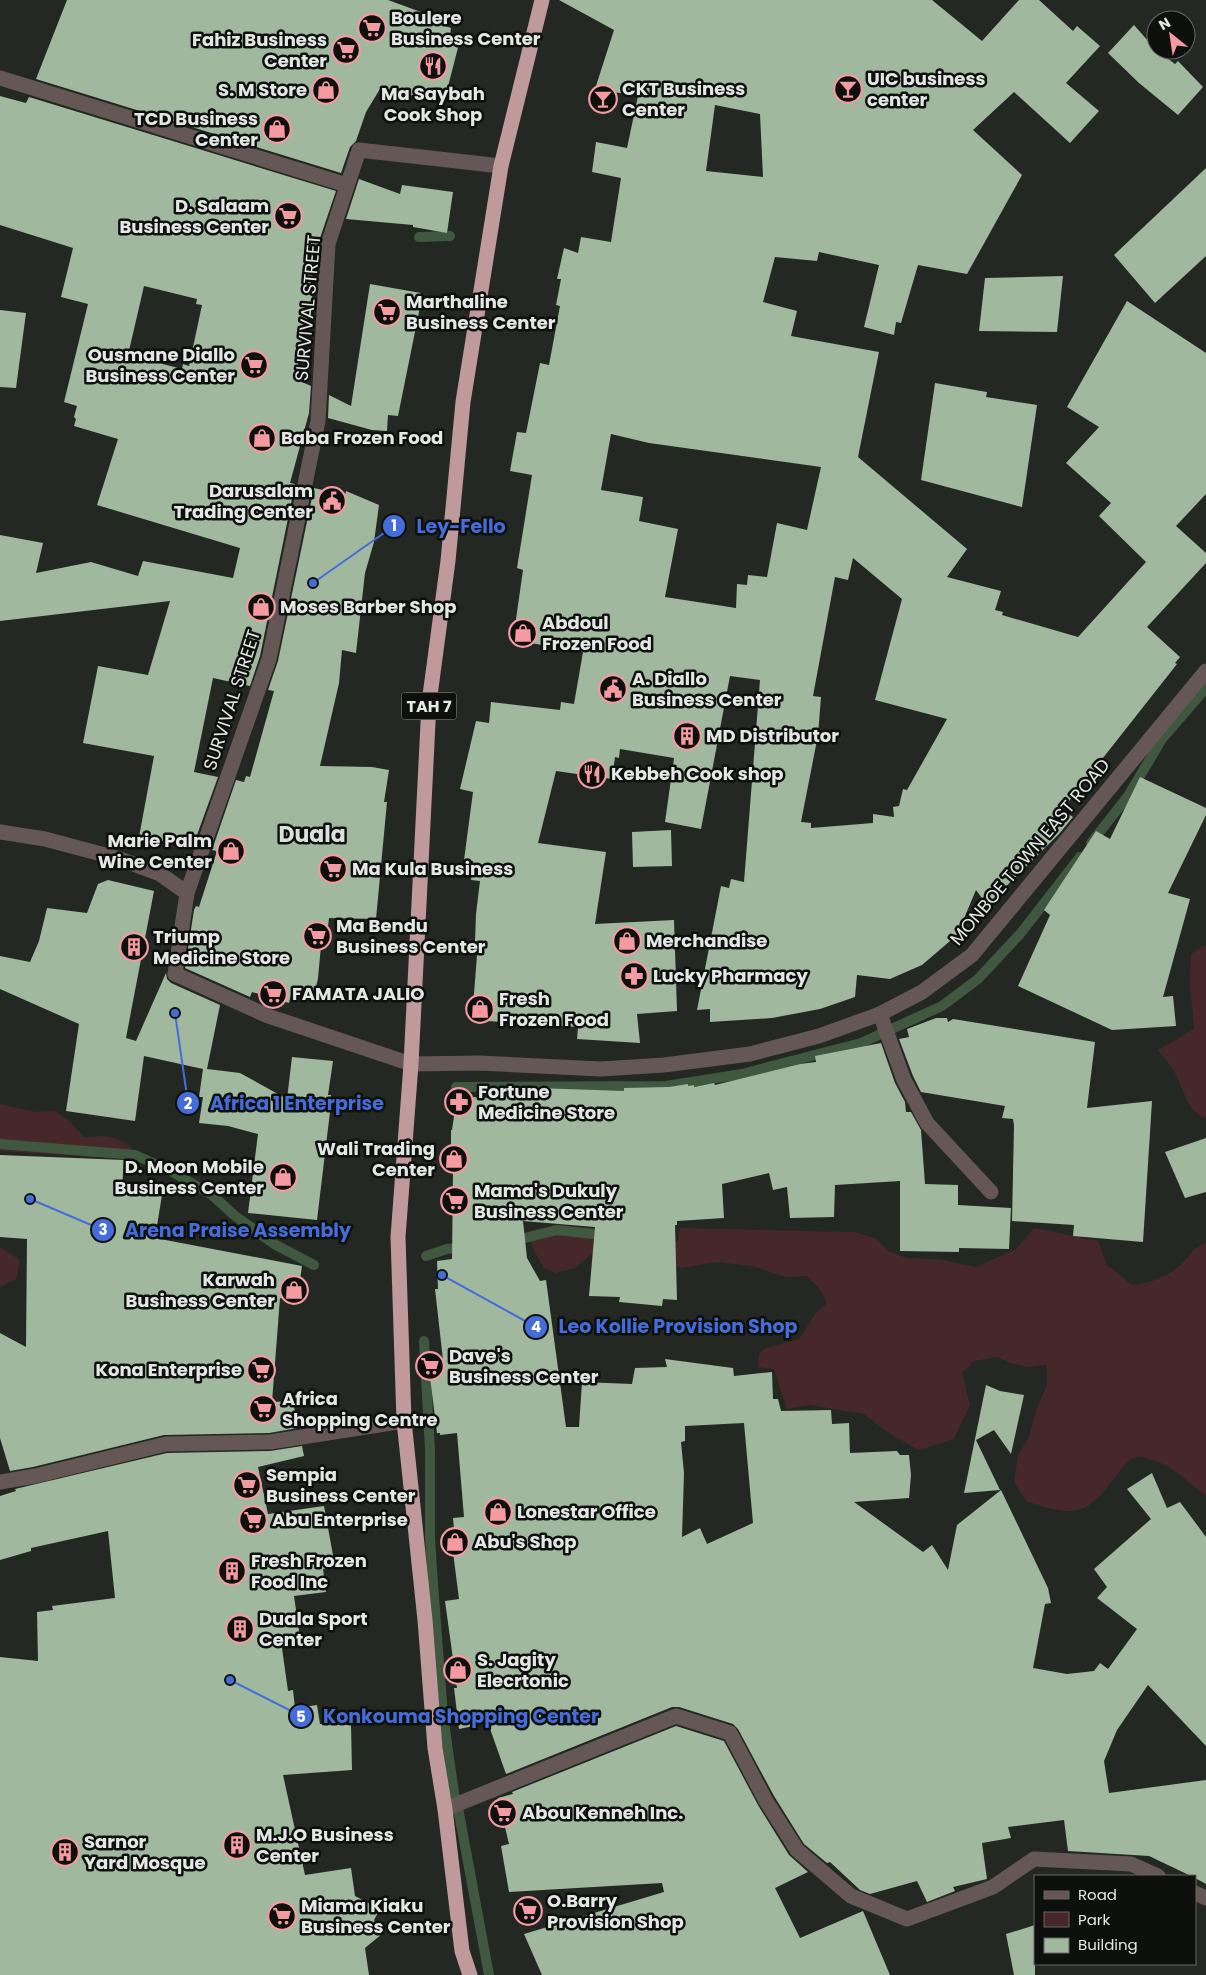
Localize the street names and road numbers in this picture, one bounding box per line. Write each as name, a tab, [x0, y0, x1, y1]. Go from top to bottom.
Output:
street label: SURVIVAL STREET	[289, 234, 326, 382]
street label: SURVIVAL STREET	[197, 626, 266, 773]
road number: TAH 7	[402, 692, 456, 719]
street label: MONBOE TOWN EAST ROAD	[944, 753, 1115, 950]

